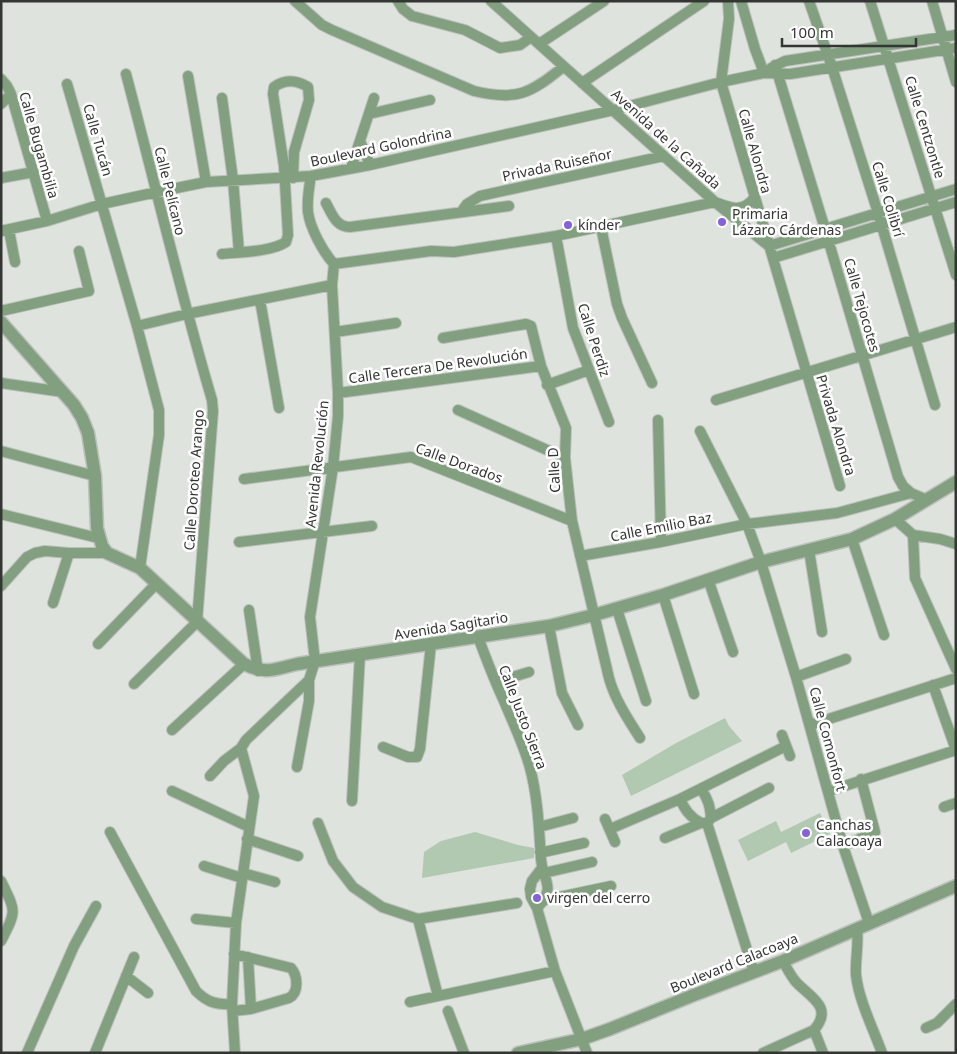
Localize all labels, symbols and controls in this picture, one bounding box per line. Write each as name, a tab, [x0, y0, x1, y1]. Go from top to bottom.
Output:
scale bar	[782, 15, 916, 47]
text: 100 m	[790, 22, 834, 42]
street label: Calle Centzontle	[901, 73, 950, 180]
street label: Avenida de la Cañada	[607, 84, 725, 193]
street label: Calle Bugambilia	[15, 89, 64, 200]
street label: Calle Tucán	[79, 101, 118, 178]
street label: Calle Alondra	[734, 106, 777, 195]
street label: Boulevard Golondrina	[308, 122, 453, 171]
street label: Privada Ruiseñor	[500, 144, 614, 185]
street label: Calle Pelícano	[150, 145, 191, 237]
street label: Calle Colibrí	[868, 159, 909, 239]
place label: Primaria Lázaro Cárdenas	[732, 204, 841, 239]
place label: kínder	[578, 215, 620, 234]
marker: Primaria Lázaro Cárdenas	[716, 216, 728, 228]
marker: kínder	[562, 219, 574, 231]
street label: Calle Tejocotes	[840, 256, 885, 354]
street label: Calle Perdiz	[574, 301, 615, 379]
street label: Calle Tercera De Revolución	[347, 344, 529, 387]
street label: Privada Alondra	[812, 372, 861, 478]
street label: Avenida Revolución	[300, 399, 333, 529]
street label: Calle Doroteo Arango	[179, 409, 208, 551]
street label: Calle Dorados	[413, 438, 506, 487]
street label: Calle D	[543, 447, 564, 493]
street label: Calle Emilio Baz	[609, 507, 714, 546]
street label: Avenida Sagitario	[393, 607, 509, 644]
street label: Calle Justo Sierra	[495, 662, 552, 772]
street label: Calle Comonfort	[805, 685, 852, 793]
place label: Canchas Calacoaya	[816, 815, 882, 850]
marker: Canchas Calacoaya	[800, 827, 812, 839]
place label: virgen del cerro	[547, 888, 650, 907]
marker: virgen del cerro	[531, 892, 543, 904]
street label: Boulevard Calacoaya	[667, 928, 801, 997]

